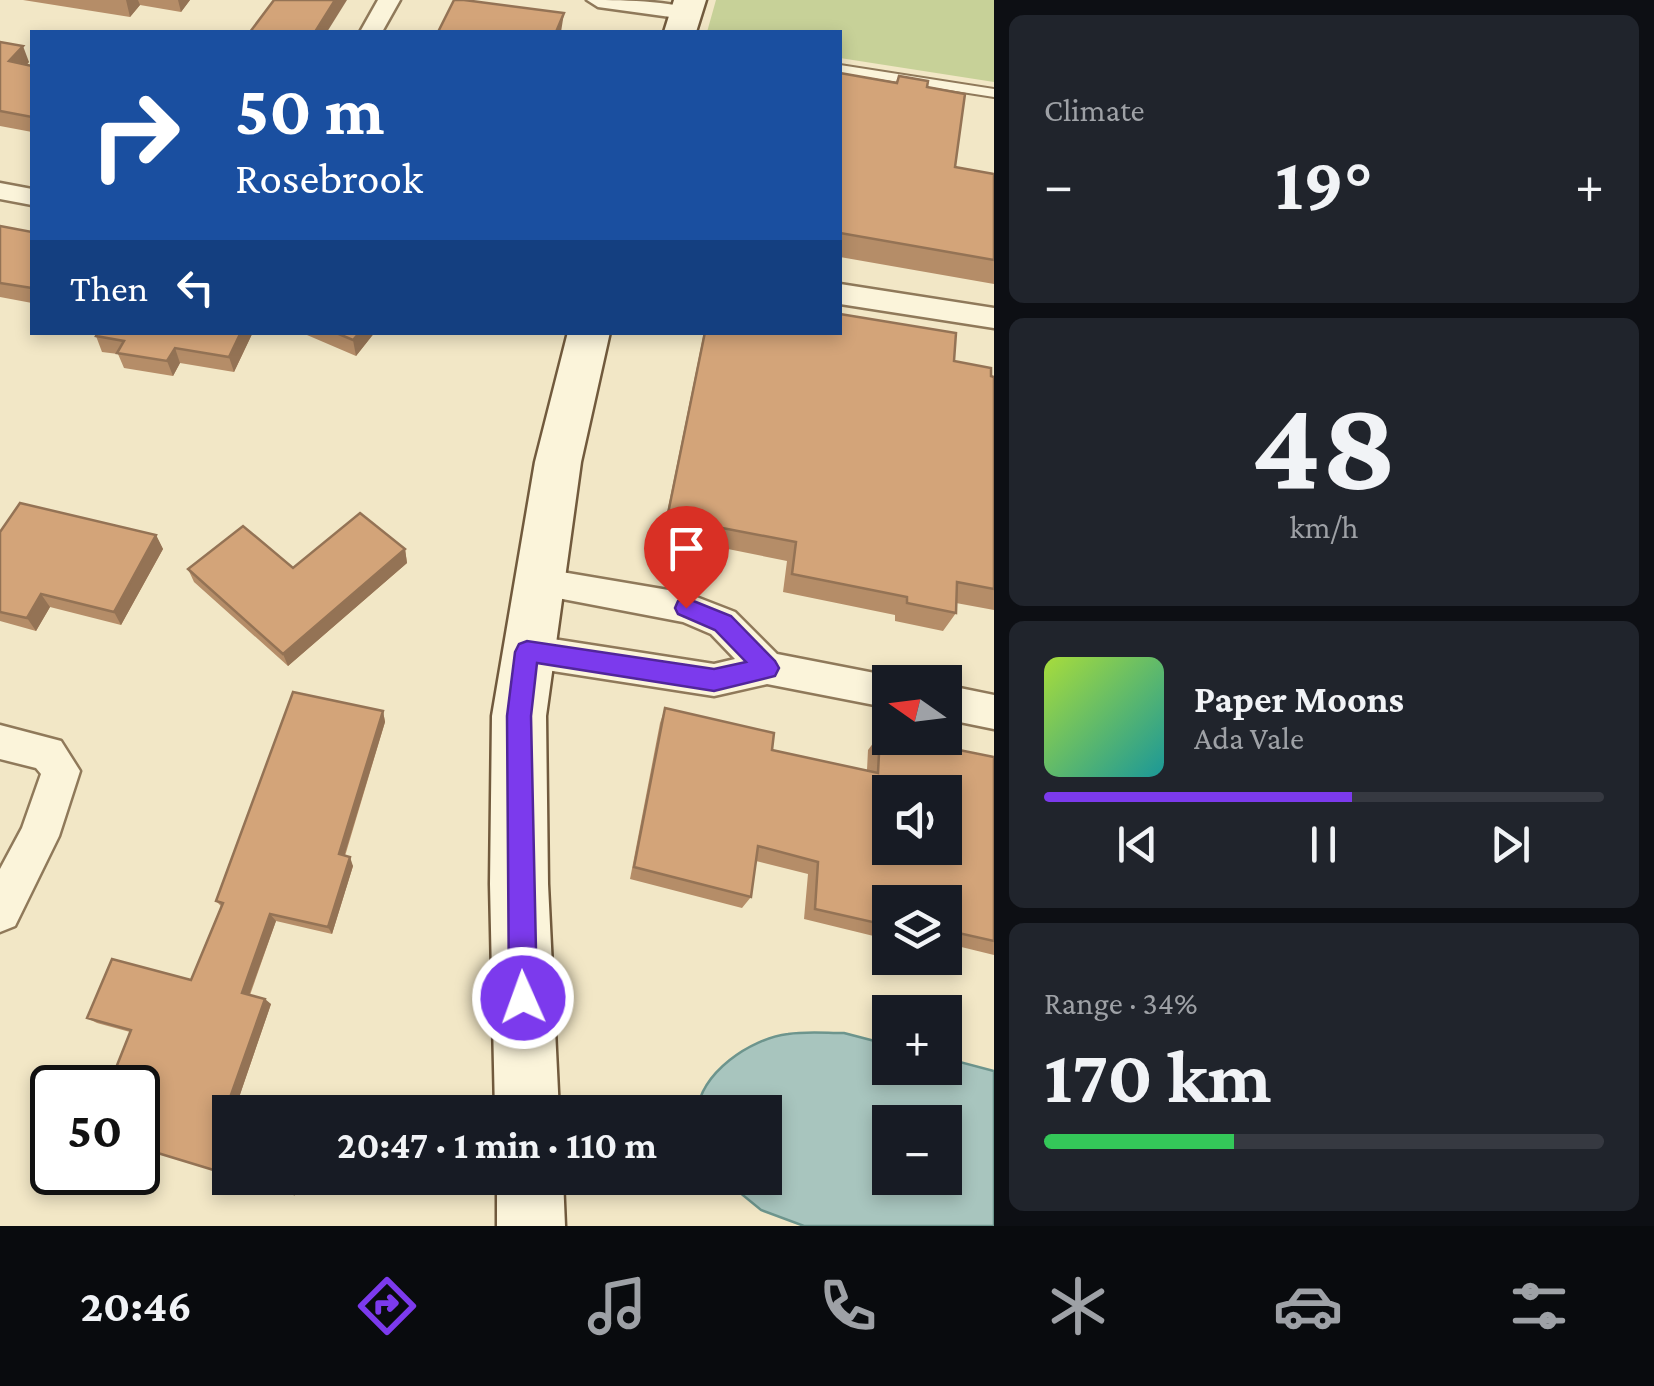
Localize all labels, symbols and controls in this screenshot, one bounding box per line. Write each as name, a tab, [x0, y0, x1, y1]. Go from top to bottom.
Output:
icon: right	[70, 70, 200, 200]
text: 50 m	[235, 71, 385, 149]
text: Climate	[1044, 92, 1145, 128]
text: 19°	[1275, 142, 1373, 225]
text: Rosebrook	[235, 153, 423, 203]
text: −	[1044, 154, 1073, 215]
text: +	[1575, 154, 1604, 215]
icon: left	[168, 260, 223, 315]
text: Then	[70, 267, 148, 309]
text: 48	[1251, 371, 1397, 516]
pin	[644, 506, 729, 609]
text: km/h	[1290, 509, 1359, 545]
icon: arrive	[659, 521, 714, 576]
north arrow	[872, 665, 962, 755]
map controls	[872, 665, 962, 1195]
text: Paper Moons	[1194, 678, 1404, 720]
text: Ada Vale	[1194, 720, 1304, 756]
button: sound	[872, 775, 962, 865]
icon: previous	[1110, 817, 1165, 872]
icon: pause	[1296, 817, 1351, 872]
icon: next	[1483, 817, 1538, 872]
button: layers	[872, 885, 962, 975]
position arrow	[471, 946, 575, 1050]
text: Range · 34%	[1044, 985, 1198, 1021]
button: +	[872, 995, 962, 1085]
text: 170 km	[1044, 1035, 1272, 1118]
speed limit sign: 50	[30, 1065, 160, 1195]
button: −	[872, 1105, 962, 1195]
text: 20:47 · 1 min · 110 m	[337, 1124, 657, 1166]
icon: directions	[352, 1271, 422, 1341]
icon: music	[582, 1271, 652, 1341]
icon: phone	[813, 1271, 883, 1341]
icon: climate	[1043, 1271, 1113, 1341]
icon: car	[1273, 1271, 1343, 1341]
icon: filters	[1504, 1271, 1574, 1341]
text: 20:46	[80, 1281, 192, 1331]

